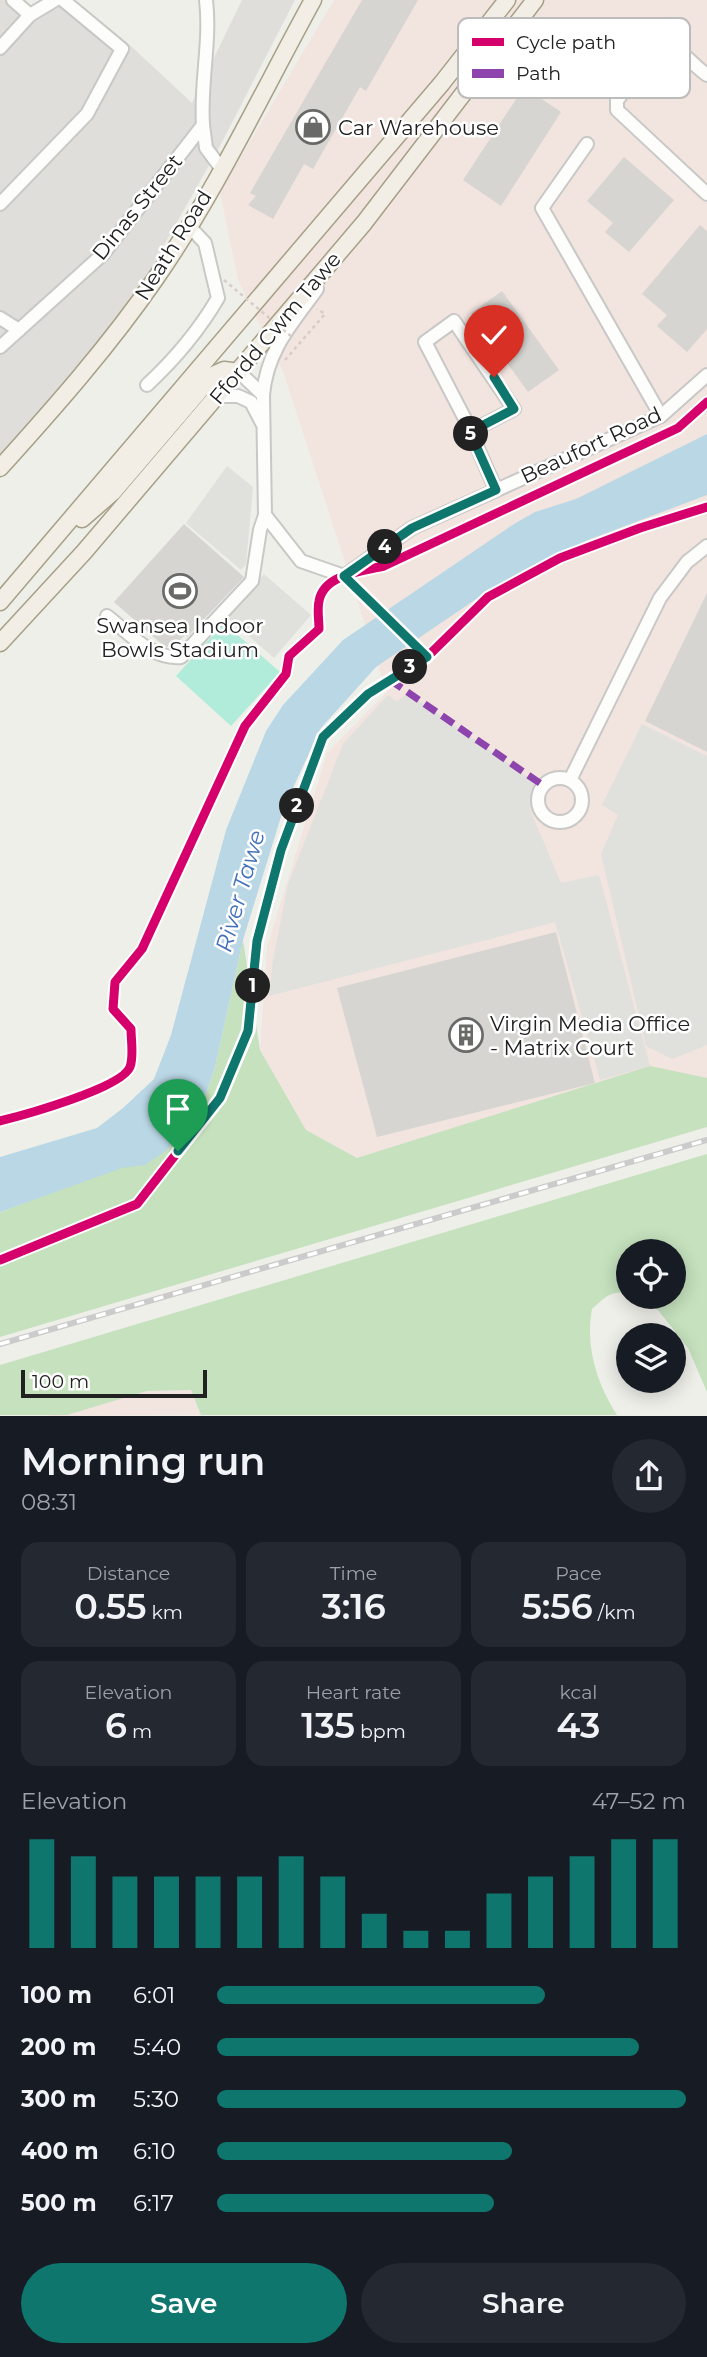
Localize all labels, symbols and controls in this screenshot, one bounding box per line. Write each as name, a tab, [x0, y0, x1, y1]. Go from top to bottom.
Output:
legend	[458, 18, 690, 98]
text: Cycle path	[516, 31, 616, 54]
text: Path	[516, 62, 561, 85]
shop icon: Car Warehouse	[294, 108, 332, 146]
place label: Car Warehouse	[338, 115, 499, 140]
street label: Dinas Street	[87, 149, 187, 265]
street label: Neath Road	[129, 185, 217, 305]
street label: Ffordd Cwm Tawe	[204, 247, 346, 409]
pin	[464, 305, 524, 377]
icon: check	[475, 316, 513, 354]
street label: Beaufort Road	[517, 401, 665, 489]
pin: 5	[454, 416, 489, 452]
text: 5	[465, 422, 476, 445]
pin: 4	[368, 530, 402, 564]
text: 4	[378, 535, 391, 558]
sports icon: Swansea Indoor Bowls Stadium	[161, 572, 199, 610]
place label: Swansea Indoor Bowls Stadium	[96, 613, 264, 662]
pin: 3	[392, 650, 428, 684]
text: 3	[404, 655, 415, 678]
pin: 2	[280, 788, 314, 824]
text: 2	[291, 794, 302, 817]
water label: River Tawe	[209, 827, 271, 955]
pin: 1	[236, 968, 270, 1004]
text: 1	[249, 974, 256, 997]
place label: Virgin Media Office - Matrix Court	[490, 1011, 690, 1060]
building icon: Virgin Media Office - Matrix Court	[447, 1016, 485, 1054]
pin	[148, 1079, 208, 1151]
icon: arrive	[159, 1090, 197, 1128]
map controls	[616, 1239, 686, 1393]
button: locate	[616, 1239, 686, 1309]
button: layers	[616, 1323, 686, 1393]
scale bar	[21, 1366, 206, 1398]
text: 100 m	[32, 1370, 89, 1393]
text: Morning run	[21, 1438, 265, 1485]
button: share	[612, 1439, 686, 1513]
text: 08:31	[21, 1488, 77, 1516]
text: Distance	[87, 1562, 170, 1585]
text: Time	[330, 1562, 377, 1585]
text: Pace	[555, 1562, 602, 1585]
text: 0.55	[74, 1585, 147, 1628]
text: 3:16	[321, 1585, 386, 1628]
text: 5:56	[521, 1585, 593, 1628]
text: km	[147, 1601, 183, 1624]
text: /km	[593, 1601, 636, 1624]
text: Elevation	[85, 1681, 172, 1704]
text: Heart rate	[306, 1681, 401, 1704]
text: kcal	[560, 1681, 597, 1704]
text: 6	[105, 1704, 127, 1747]
text: 135	[301, 1704, 355, 1747]
text: 43	[557, 1704, 600, 1747]
text: m	[127, 1720, 152, 1743]
text: bpm	[355, 1720, 406, 1743]
text: Elevation	[21, 1787, 127, 1815]
text: 47–52 m	[592, 1787, 686, 1815]
text: 100 m	[21, 1981, 92, 2009]
text: 6:01	[133, 1981, 175, 2009]
text: 200 m	[21, 2033, 96, 2061]
text: 5:40	[133, 2033, 181, 2061]
text: 300 m	[21, 2085, 97, 2113]
text: 5:30	[133, 2085, 179, 2113]
text: 400 m	[21, 2137, 99, 2165]
text: 6:10	[133, 2137, 175, 2165]
text: 500 m	[21, 2189, 97, 2217]
text: 6:17	[133, 2189, 174, 2217]
button: Save	[21, 2263, 347, 2343]
button: Share	[361, 2263, 686, 2343]

